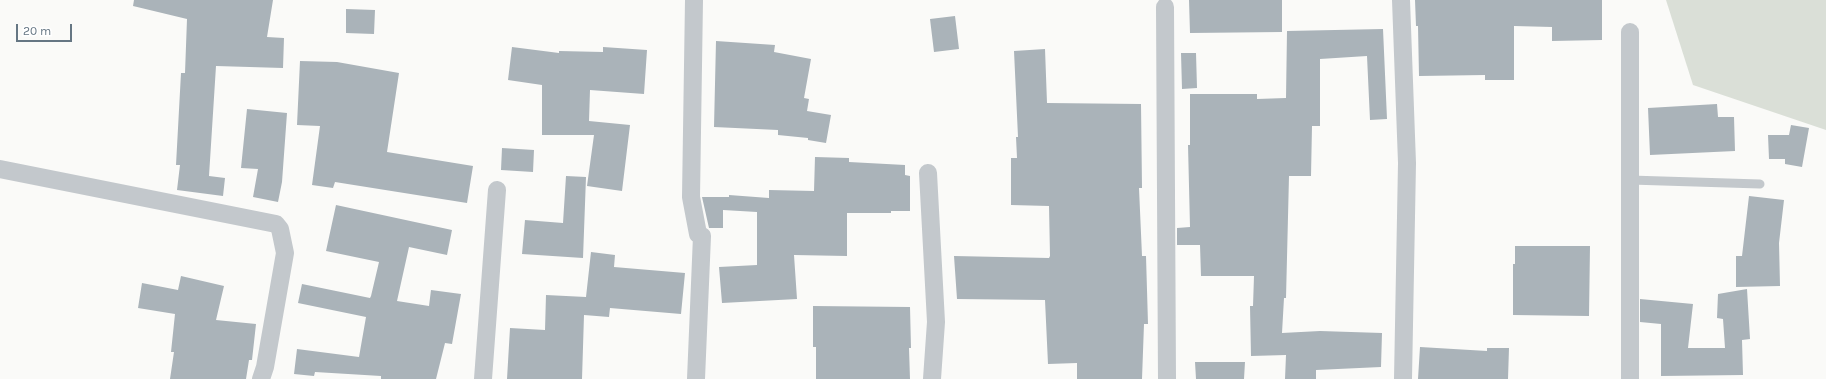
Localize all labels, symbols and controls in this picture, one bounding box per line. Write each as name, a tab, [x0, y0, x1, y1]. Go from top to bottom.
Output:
scale bar	[18, 16, 74, 42]
text: 20 m	[23, 24, 51, 38]

